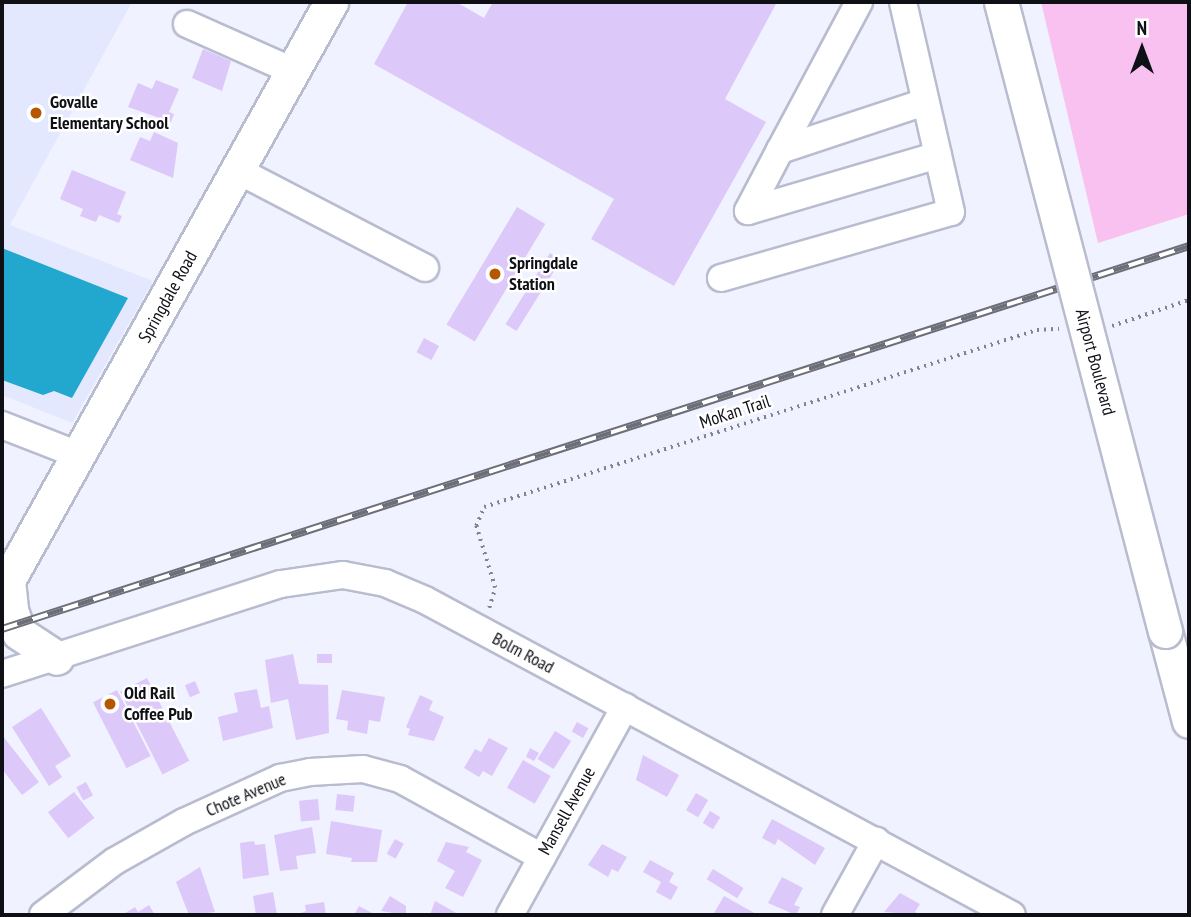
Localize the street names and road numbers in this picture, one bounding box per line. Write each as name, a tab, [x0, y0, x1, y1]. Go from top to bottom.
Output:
street label: Springdale Road	[134, 248, 202, 346]
street label: Airport Boulevard	[1070, 306, 1120, 418]
street label: MoKan Trail	[697, 390, 773, 434]
street label: Bolm Road	[488, 628, 558, 678]
street label: Mansell Avenue	[534, 763, 600, 859]
street label: Chote Avenue	[202, 768, 290, 822]

